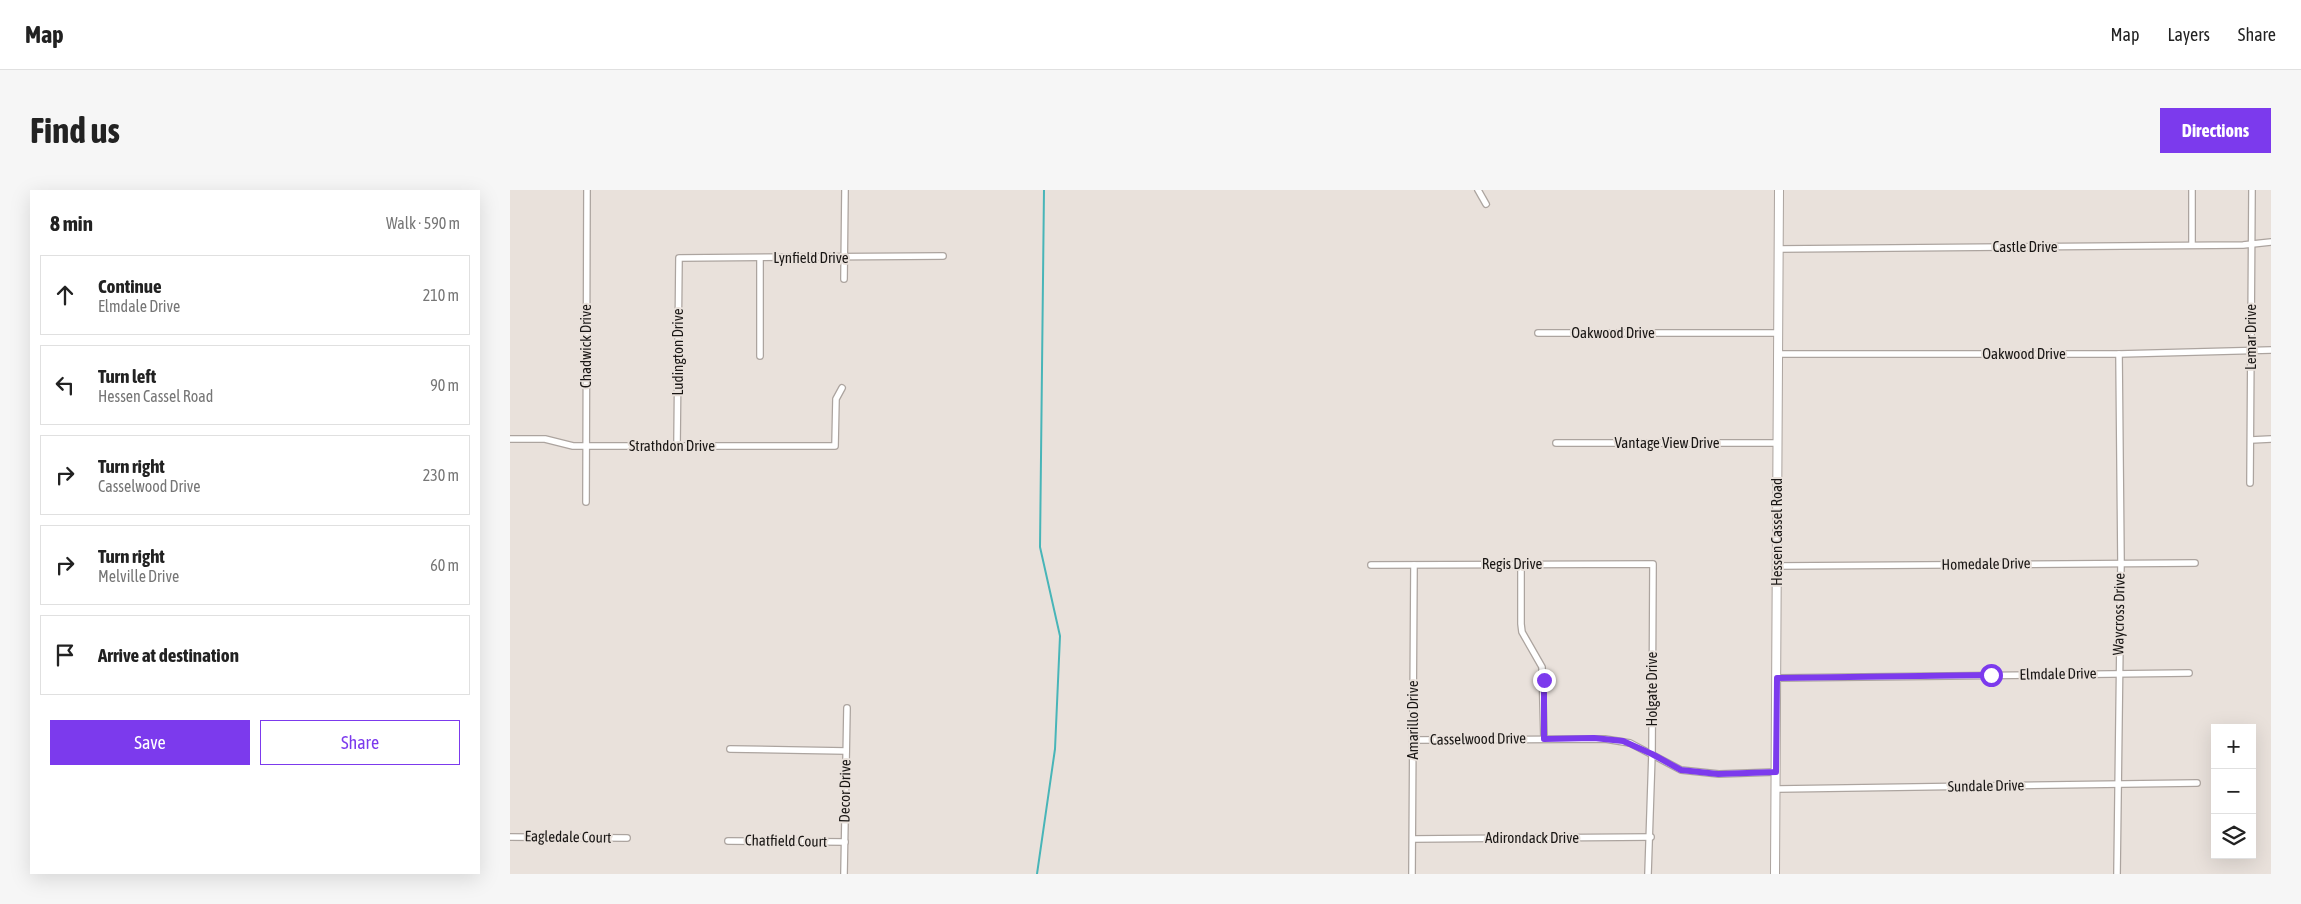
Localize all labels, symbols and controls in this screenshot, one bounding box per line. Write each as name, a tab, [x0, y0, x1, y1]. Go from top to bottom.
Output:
text: Map	[25, 21, 64, 48]
text: Map	[2110, 24, 2139, 45]
text: Layers	[2167, 24, 2210, 45]
text: Share	[2238, 24, 2276, 45]
button: Directions	[2160, 108, 2271, 153]
text: Find us	[30, 110, 120, 150]
text: 8 min	[50, 211, 93, 235]
text: Walk · 590 m	[386, 214, 460, 232]
street label: Castle Drive	[1992, 238, 2058, 255]
street label: Lynfield Drive	[773, 249, 849, 266]
text: Continue	[98, 275, 162, 297]
icon: ahead	[51, 281, 79, 309]
text: 210 m	[423, 286, 459, 304]
text: Elmdale Drive	[98, 297, 180, 315]
street label: Chadwick Drive	[577, 304, 594, 388]
street label: Lemar Drive	[2242, 304, 2259, 370]
street label: Ludington Drive	[669, 308, 686, 396]
street label: Oakwood Drive	[1571, 324, 1655, 341]
street label: Oakwood Drive	[1982, 345, 2066, 362]
text: Turn left	[98, 365, 156, 387]
icon: left	[51, 371, 79, 399]
text: 90 m	[430, 376, 459, 394]
text: Hessen Cassel Road	[98, 387, 213, 405]
street label: Vantage View Drive	[1614, 434, 1720, 451]
street label: Strathdon Drive	[629, 437, 715, 454]
text: Turn right	[98, 455, 165, 477]
icon: right	[51, 461, 79, 489]
text: 230 m	[423, 466, 459, 484]
text: Casselwood Drive	[98, 477, 201, 495]
street label: Hessen Cassel Road	[1768, 478, 1785, 586]
text: Turn right	[98, 545, 165, 567]
icon: right	[51, 551, 79, 579]
street label: Homedale Drive	[1941, 554, 2031, 573]
street label: Regis Drive	[1482, 555, 1543, 572]
text: 60 m	[430, 556, 459, 574]
text: Melville Drive	[98, 567, 179, 585]
street label: Waycross Drive	[2109, 573, 2128, 655]
icon: arrive	[51, 641, 79, 669]
text: Arrive at destination	[98, 644, 239, 666]
street label: Holgate Drive	[1643, 651, 1660, 726]
route start	[1980, 664, 2003, 687]
street label: Elmdale Drive	[2019, 664, 2097, 683]
route end	[1533, 669, 1556, 692]
street label: Amarillo Drive	[1404, 680, 1421, 760]
button: Save	[50, 720, 250, 765]
button: Share	[260, 720, 460, 765]
map controls	[2211, 724, 2256, 859]
button: +	[2211, 724, 2256, 769]
street label: Casselwood Drive	[1430, 729, 1526, 748]
street label: Decor Drive	[835, 759, 854, 823]
button: −	[2211, 769, 2256, 814]
street label: Sundale Drive	[1947, 776, 2025, 795]
button: layers	[2211, 814, 2256, 859]
street label: Eagledale Court	[524, 827, 612, 846]
street label: Adirondack Drive	[1485, 829, 1579, 846]
street label: Chatfield Court	[745, 831, 827, 850]

